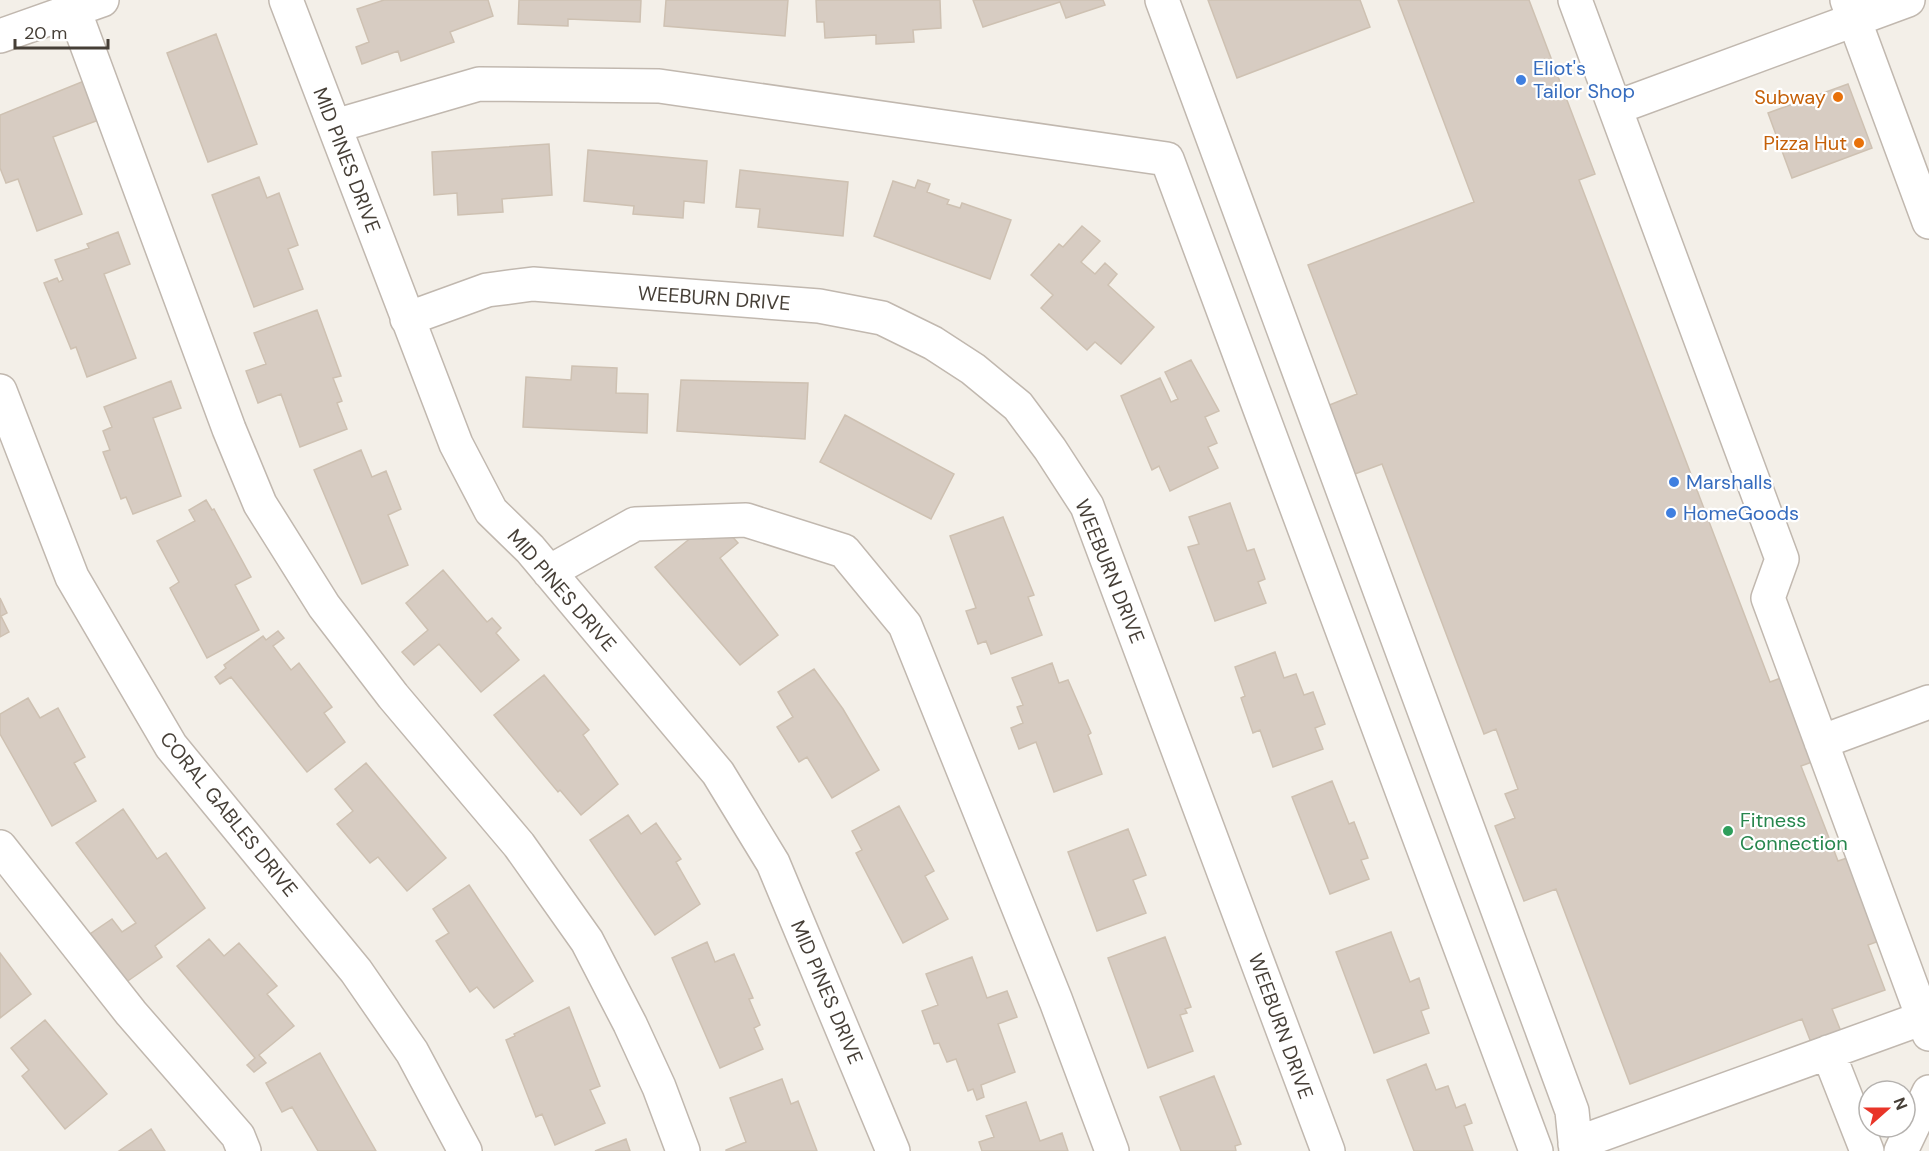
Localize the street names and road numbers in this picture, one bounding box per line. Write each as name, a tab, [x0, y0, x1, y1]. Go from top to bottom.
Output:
street label: MID PINES DRIVE	[307, 83, 387, 237]
street label: WEEBURN DRIVE	[637, 280, 791, 316]
street label: WEEBURN DRIVE	[1069, 495, 1151, 647]
street label: MID PINES DRIVE	[502, 523, 622, 657]
street label: CORAL GABLES DRIVE	[154, 726, 304, 902]
street label: MID PINES DRIVE	[785, 916, 869, 1068]
street label: WEEBURN DRIVE	[1243, 950, 1319, 1102]

